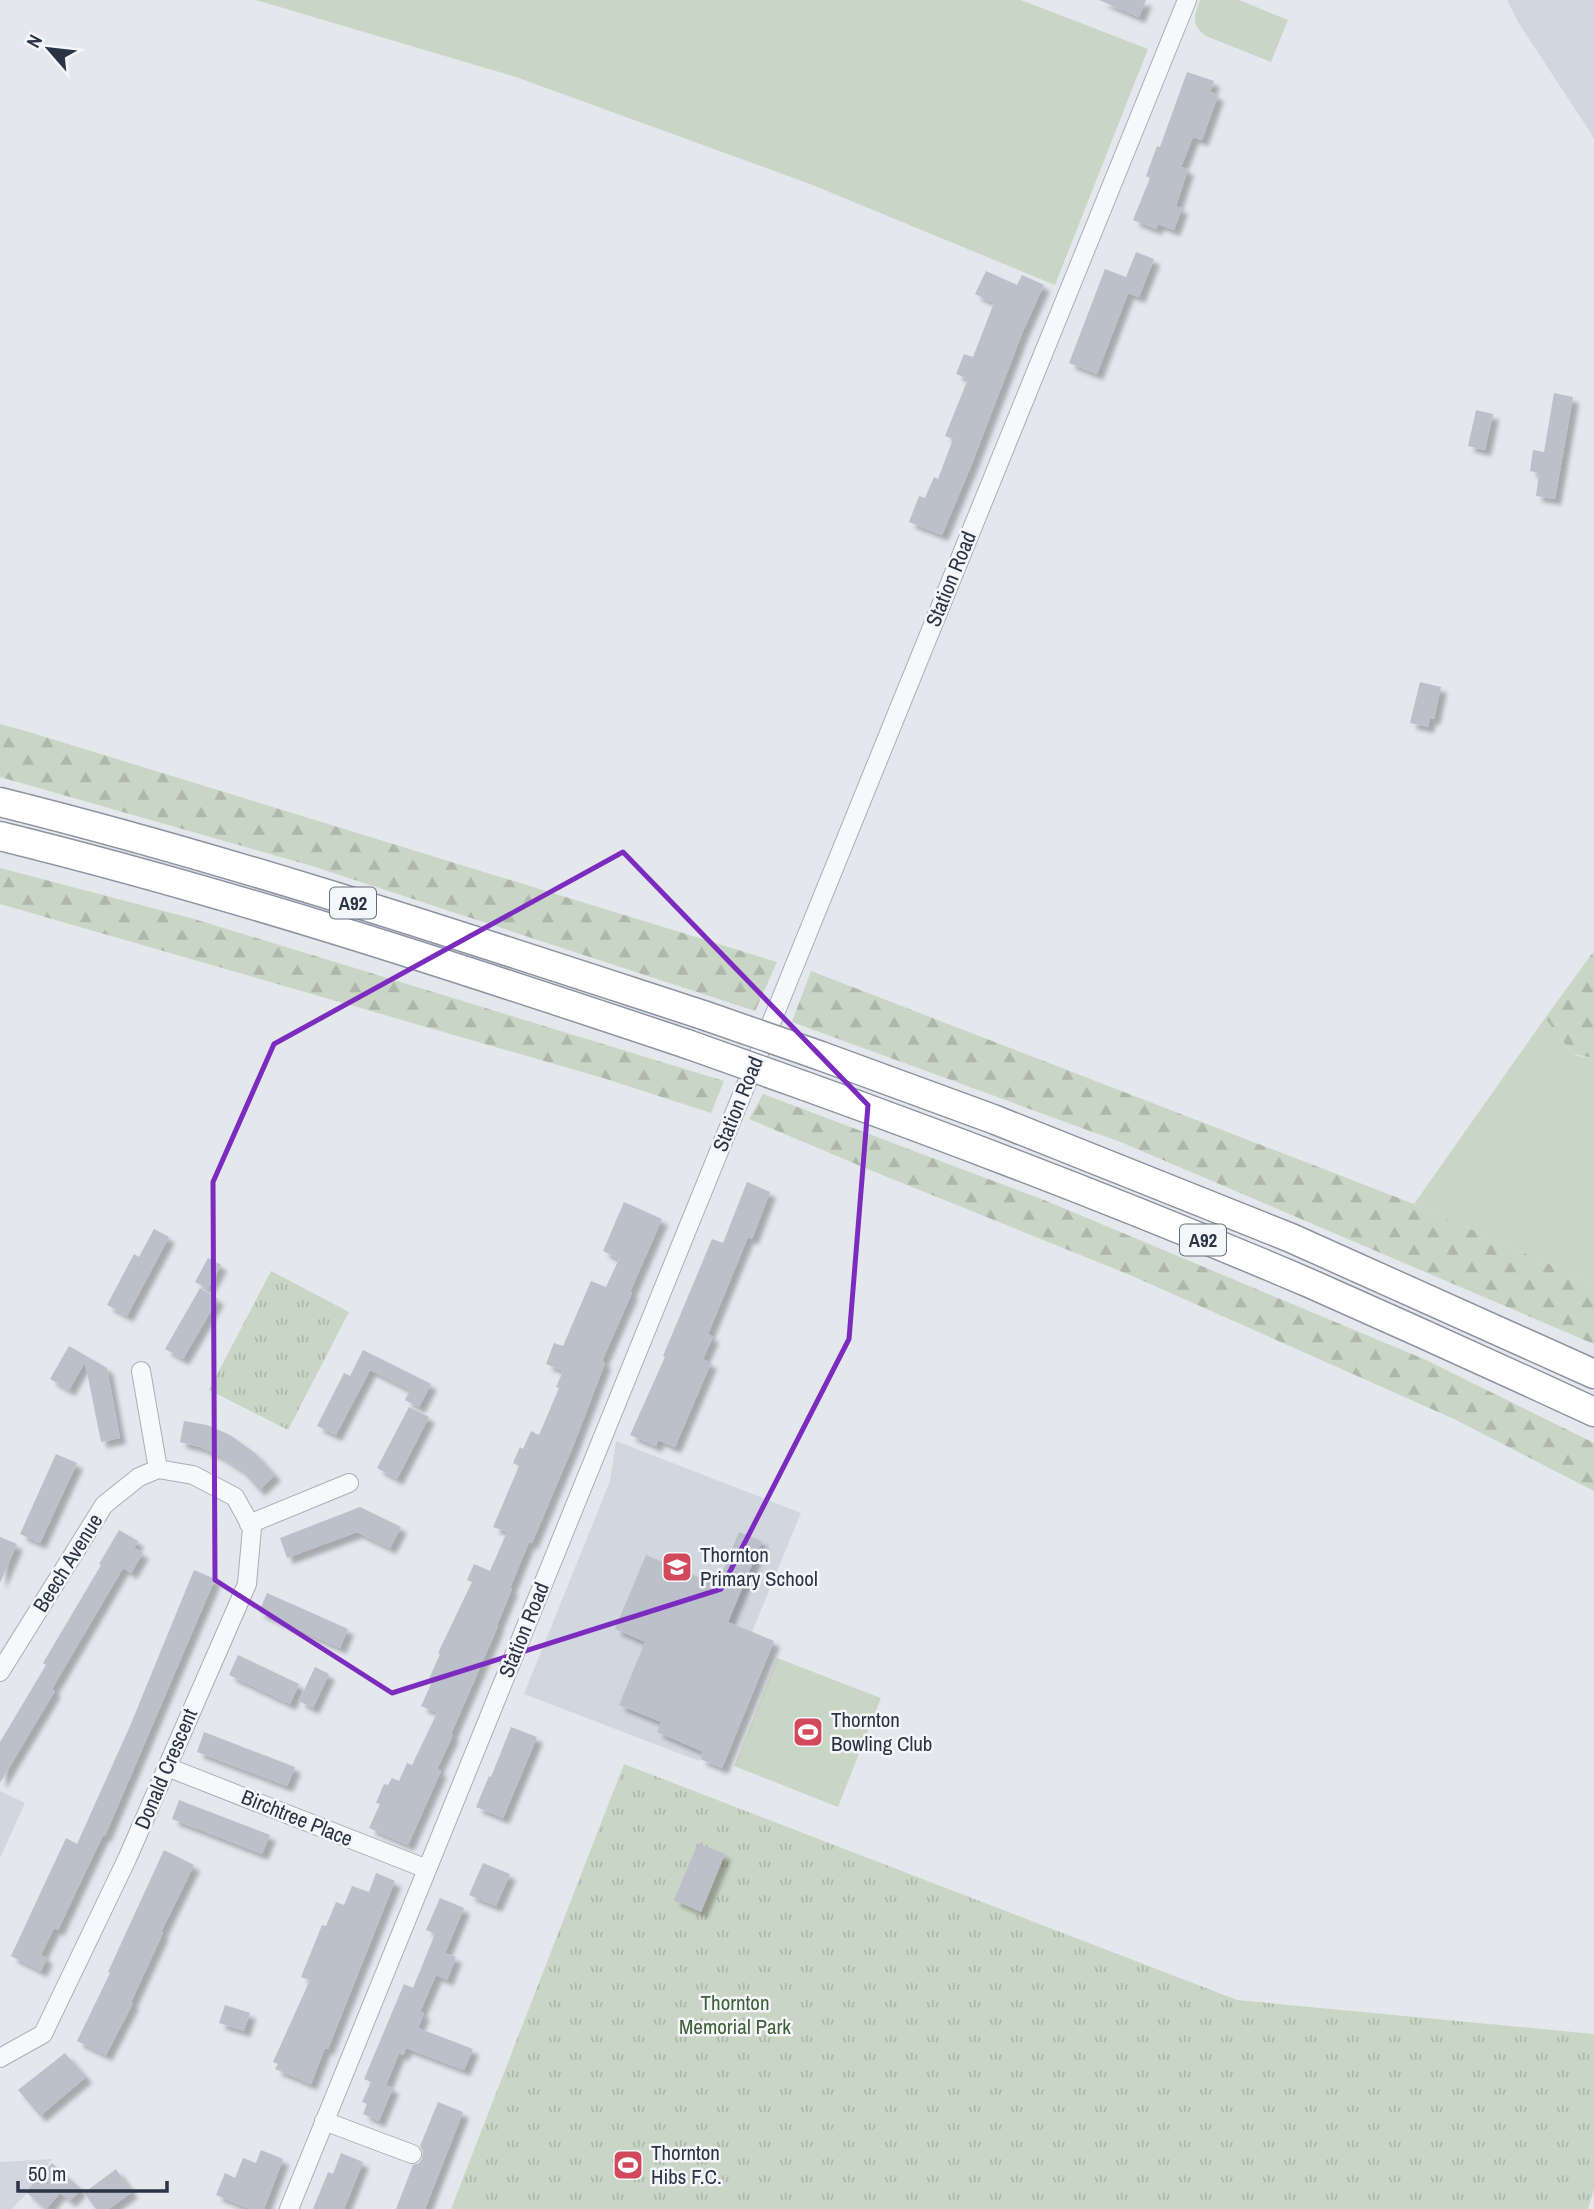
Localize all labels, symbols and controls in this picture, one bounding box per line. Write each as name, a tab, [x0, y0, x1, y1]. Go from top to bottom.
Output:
north arrow	[14, 14, 84, 84]
text: N	[20, 30, 48, 52]
street label: Station Road	[918, 527, 983, 631]
road number: A92	[330, 888, 376, 918]
street label: Station Road	[705, 1052, 770, 1156]
road number: A92	[1180, 1224, 1226, 1256]
street label: Beech Avenue	[26, 1508, 109, 1617]
place label: Thornton Primary School	[700, 1540, 818, 1593]
school or university icon: Thornton Primary School	[660, 1550, 694, 1584]
street label: Station Road	[491, 1578, 556, 1682]
street label: Donald Crescent	[127, 1704, 204, 1833]
place label: Thornton Bowling Club	[831, 1705, 932, 1758]
sports icon: Thornton Bowling Club	[791, 1715, 825, 1749]
street label: Birchtree Place	[237, 1782, 357, 1853]
park label: Thornton Memorial Park	[679, 1988, 791, 2041]
place label: Thornton Hibs F.C.	[651, 2138, 722, 2191]
sports icon: Thornton Hibs F.C.	[611, 2148, 645, 2182]
scale bar	[18, 2150, 166, 2194]
text: 50 m	[28, 2159, 66, 2188]

